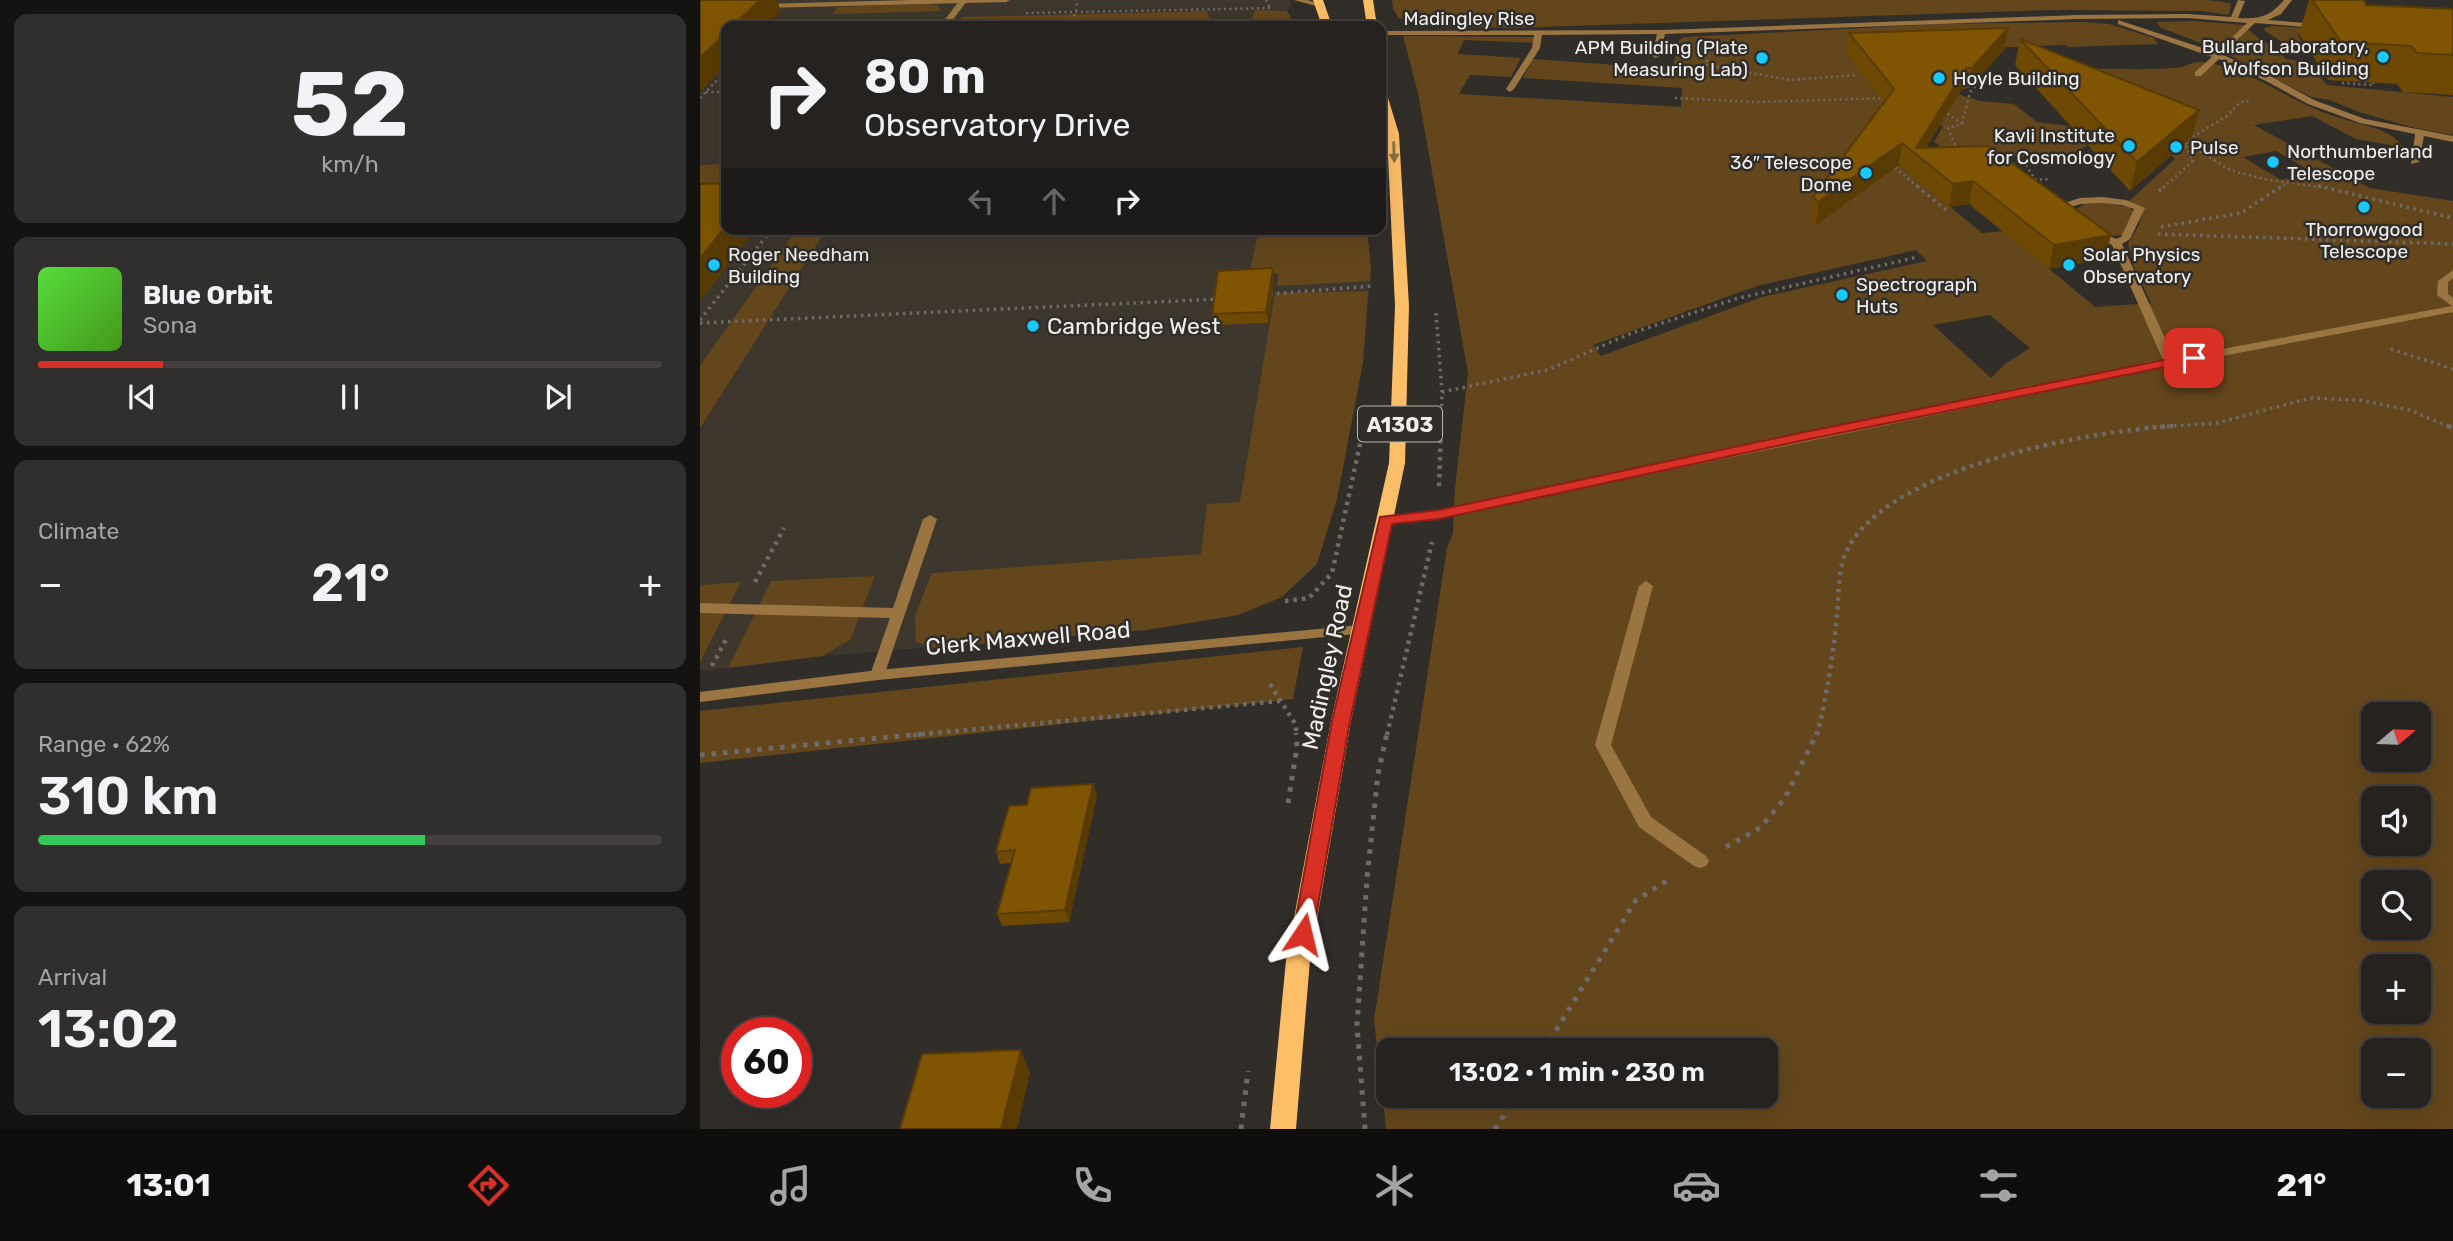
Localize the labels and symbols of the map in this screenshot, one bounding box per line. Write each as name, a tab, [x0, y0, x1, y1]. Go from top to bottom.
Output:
street label: Madingley Rise	[1403, 7, 1535, 30]
place label: Bullard Laboratory, Wolfson Building	[2202, 35, 2369, 80]
place label: APM Building (Plate Measuring Lab)	[1575, 36, 1748, 81]
marker: Bullard Laboratory, Wolfson Building	[2375, 49, 2391, 65]
marker: APM Building (Plate Measuring Lab)	[1754, 50, 1770, 66]
place label: Hoyle Building	[1953, 67, 2080, 90]
marker: Hoyle Building	[1931, 70, 1947, 86]
place label: Kavli Institute for Cosmology	[1987, 124, 2115, 169]
place label: Pulse	[2190, 136, 2239, 159]
marker: Kavli Institute for Cosmology	[2121, 138, 2137, 154]
marker: Pulse	[2168, 139, 2184, 155]
place label: Northumberland Telescope	[2287, 140, 2433, 185]
one-way arrow	[1388, 141, 1399, 163]
place label: 36″ Telescope Dome	[1730, 151, 1852, 196]
marker: Northumberland Telescope	[2265, 154, 2281, 170]
marker: 36″ Telescope Dome	[1858, 165, 1874, 181]
marker: Thorrowgood Telescope	[2356, 199, 2372, 215]
place label: Thorrowgood Telescope	[2305, 218, 2423, 263]
place label: Roger Needham Building	[728, 243, 869, 288]
place label: Solar Physics Observatory	[2083, 243, 2200, 288]
marker: Roger Needham Building	[706, 257, 722, 273]
marker: Solar Physics Observatory	[2061, 257, 2077, 273]
place label: Spectrograph Huts	[1856, 273, 1977, 318]
marker: Spectrograph Huts	[1834, 287, 1850, 303]
place label: Cambridge West	[1047, 312, 1221, 340]
marker: Cambridge West	[1025, 318, 1041, 334]
pin	[2164, 328, 2224, 388]
road number: A1303	[1358, 406, 1442, 442]
street label: Madingley Road	[1296, 582, 1358, 752]
street label: Clerk Maxwell Road	[924, 615, 1132, 661]
north arrow	[2361, 702, 2431, 772]
position arrow	[1266, 897, 1340, 971]
speed limit sign: 60	[721, 1017, 812, 1108]

